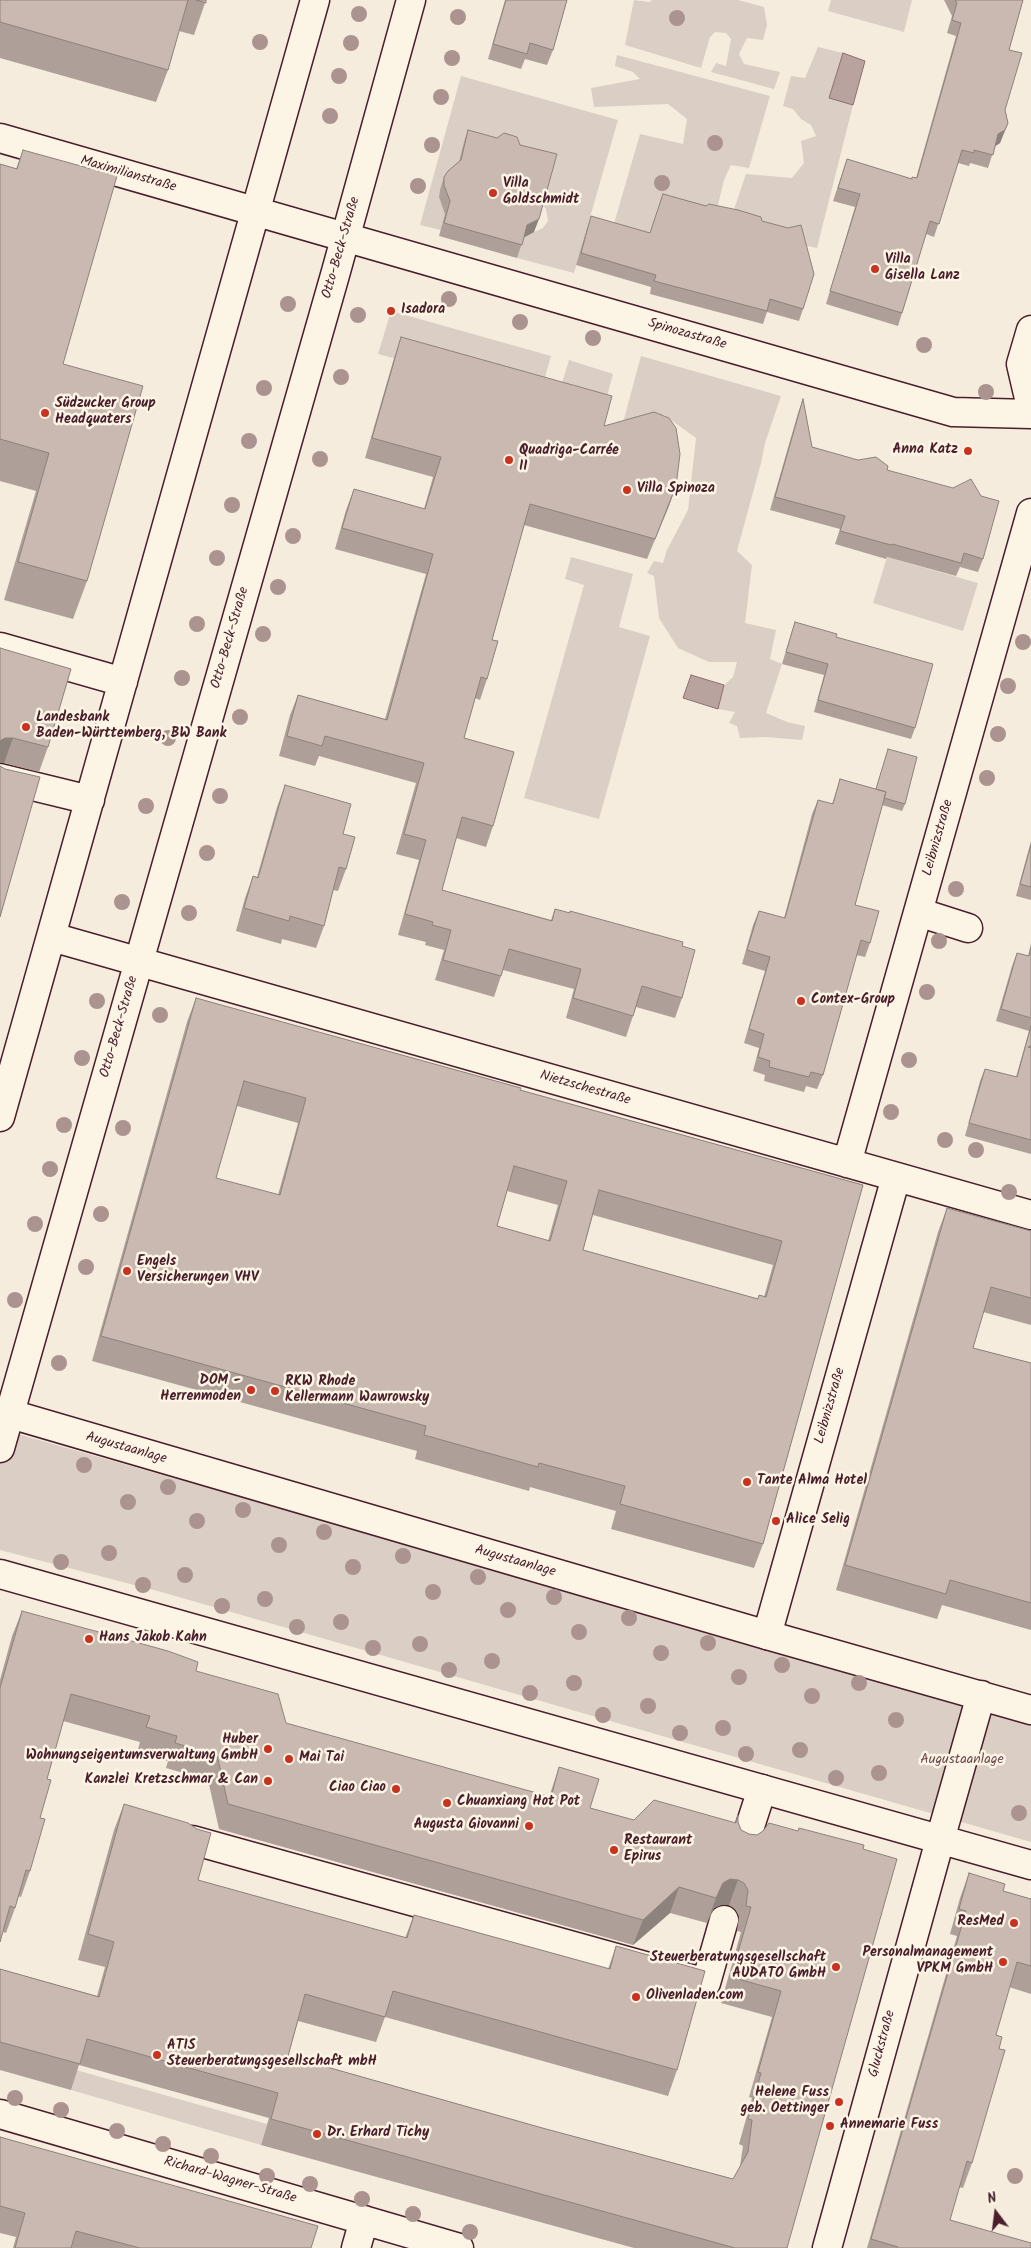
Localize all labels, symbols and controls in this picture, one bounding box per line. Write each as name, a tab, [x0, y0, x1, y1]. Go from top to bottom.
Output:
street label: Maximilianstraße	[78, 153, 178, 197]
place label: Villa Goldschmidt	[503, 177, 579, 210]
marker: Villa Goldschmidt	[487, 187, 499, 199]
street label: Otto-Beck-Straße	[319, 195, 365, 301]
place label: Villa Gisella Lanz	[885, 253, 960, 286]
marker: Villa Gisella Lanz	[869, 263, 881, 275]
place label: Isadora	[401, 303, 445, 319]
marker: Isadora	[385, 305, 397, 317]
street label: Spinozastraße	[646, 316, 728, 354]
place label: Südzucker Group Headquaters	[55, 397, 156, 430]
marker: Südzucker Group Headquaters	[39, 407, 51, 419]
place label: Anna Katz	[893, 443, 958, 459]
place label: Quadriga-Carrée II	[519, 444, 619, 477]
marker: Anna Katz	[962, 445, 974, 457]
marker: Quadriga-Carrée II	[503, 454, 515, 466]
place label: Villa Spinoza	[637, 482, 715, 498]
marker: Villa Spinoza	[621, 484, 633, 496]
street label: Otto-Beck-Straße	[208, 585, 254, 691]
place label: Landesbank Baden-Württemberg, BW Bank	[36, 711, 226, 744]
marker: Landesbank Baden-Württemberg, BW Bank	[20, 721, 32, 733]
street label: Leibnizstraße	[920, 798, 958, 878]
street label: Otto-Beck-Straße	[97, 974, 143, 1080]
place label: Contex-Group	[811, 993, 895, 1009]
marker: Contex-Group	[795, 995, 807, 1007]
street label: Nietzschestraße	[538, 1068, 632, 1110]
place label: Engels Versicherungen VHV	[137, 1255, 258, 1288]
marker: Engels Versicherungen VHV	[121, 1265, 133, 1277]
street label: Leibnizstraße	[812, 1366, 850, 1446]
place label: DOM - Herrenmoden	[160, 1374, 241, 1406]
place label: RKW Rhode Kellermann Wawrowsky	[285, 1375, 429, 1408]
marker: DOM - Herrenmoden	[245, 1384, 257, 1396]
marker: RKW Rhode Kellermann Wawrowsky	[269, 1385, 281, 1397]
street label: Augustaanlage	[84, 1429, 168, 1469]
place label: Tante Alma Hotel	[757, 1474, 867, 1490]
marker: Tante Alma Hotel	[741, 1476, 753, 1488]
place label: Alice Selig	[786, 1513, 850, 1529]
marker: Alice Selig	[770, 1515, 782, 1527]
street label: Augustaanlage	[473, 1542, 557, 1582]
place label: Hans Jakob Kahn	[99, 1631, 207, 1647]
marker: Hans Jakob Kahn	[83, 1633, 95, 1645]
place label: Huber Wohnungseigentumsverwaltung GmbH	[26, 1733, 258, 1765]
marker: Huber Wohnungseigentumsverwaltung GmbH	[262, 1743, 274, 1755]
place label: Mai Tai	[299, 1751, 344, 1767]
marker: Mai Tai	[283, 1753, 295, 1765]
park label: Augustaanlage	[920, 1753, 1004, 1769]
place label: Kanzlei Kretzschmar & Can	[85, 1773, 258, 1789]
marker: Kanzlei Kretzschmar & Can	[262, 1775, 274, 1787]
place label: Ciao Ciao	[329, 1781, 386, 1797]
marker: Ciao Ciao	[390, 1783, 402, 1795]
place label: Chuanxiang Hot Pot	[457, 1795, 580, 1811]
marker: Chuanxiang Hot Pot	[441, 1797, 453, 1809]
place label: Augusta Giovanni	[414, 1818, 519, 1834]
marker: Augusta Giovanni	[523, 1820, 535, 1832]
place label: Restaurant Epirus	[624, 1834, 692, 1866]
marker: Restaurant Epirus	[608, 1844, 620, 1856]
place label: ResMed	[957, 1915, 1004, 1931]
marker: ResMed	[1008, 1917, 1020, 1929]
place label: Personalmanagement VPKM GmbH	[862, 1946, 993, 1978]
place label: Steuerberatungsgesellschaft AUDATO GmbH	[650, 1951, 826, 1984]
marker: Personalmanagement VPKM GmbH	[997, 1956, 1009, 1968]
marker: Steuerberatungsgesellschaft AUDATO GmbH	[830, 1961, 842, 1973]
place label: Olivenladen.com	[646, 1989, 744, 2005]
marker: Olivenladen.com	[630, 1991, 642, 2003]
street label: Gluckstraße	[866, 2009, 900, 2079]
place label: ATIS Steuerberatungsgesellschaft mbH	[167, 2039, 377, 2072]
marker: ATIS Steuerberatungsgesellschaft mbH	[151, 2049, 163, 2061]
place label: Helene Fuss geb. Oettinger	[741, 2086, 829, 2118]
marker: Helene Fuss geb. Oettinger	[833, 2096, 845, 2108]
place label: Annemarie Fuss	[840, 2118, 938, 2134]
marker: Annemarie Fuss	[824, 2120, 836, 2132]
place label: Dr. Erhard Tichy	[327, 2126, 429, 2142]
marker: Dr. Erhard Tichy	[311, 2128, 323, 2140]
street label: Richard-Wagner-Straße	[162, 2154, 298, 2208]
text: N	[985, 2187, 999, 2210]
north arrow	[971, 2188, 1021, 2238]

